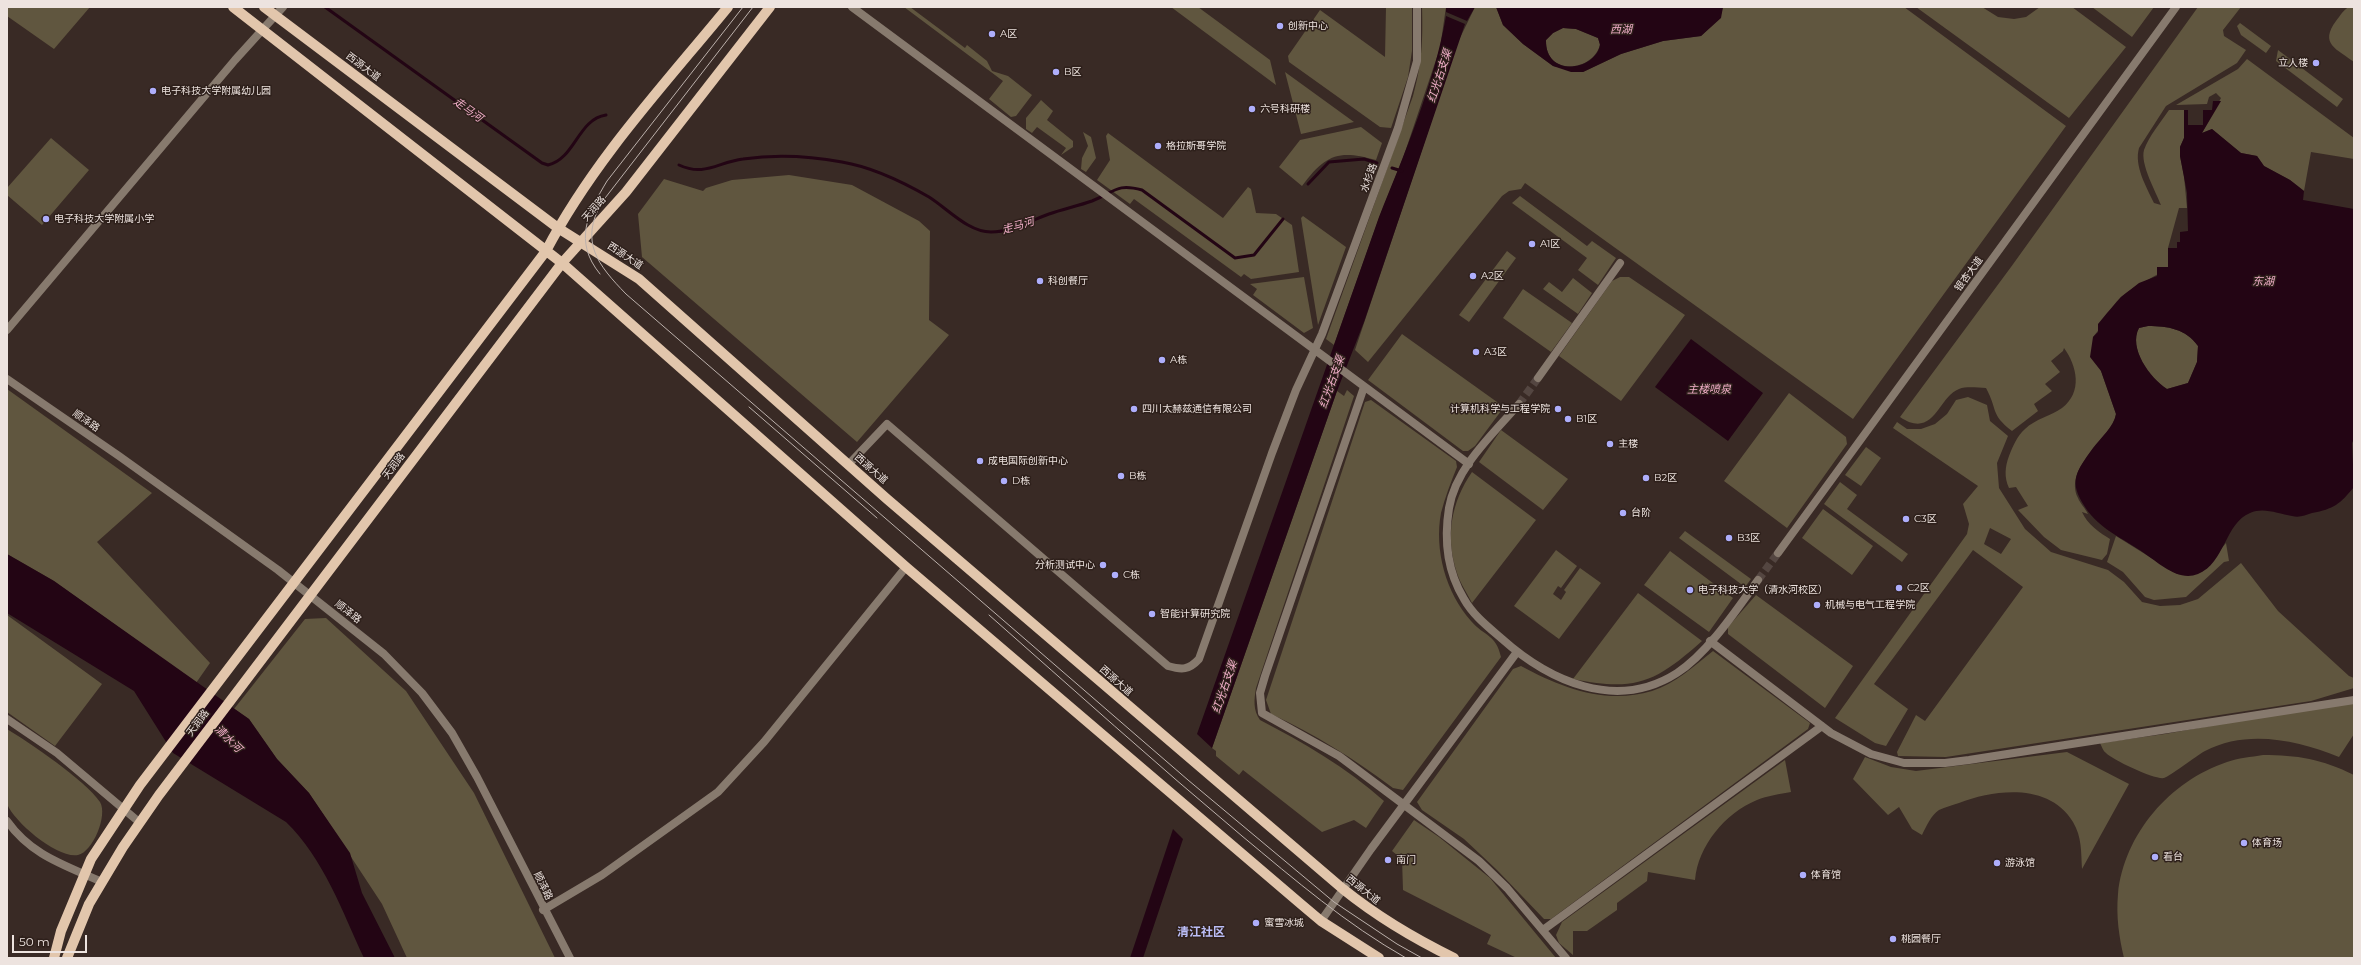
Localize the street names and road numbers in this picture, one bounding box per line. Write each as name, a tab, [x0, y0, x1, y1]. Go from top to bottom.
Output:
street label: 西源大道	[343, 50, 383, 84]
street label: 水杉路	[1358, 162, 1380, 194]
street label: 天润路	[580, 194, 608, 224]
street label: 西源大道	[605, 240, 645, 272]
street label: 银杏大道	[1952, 254, 1986, 294]
street label: 顺泽路	[70, 407, 102, 435]
street label: 天润路	[380, 450, 408, 482]
street label: 西源大道	[852, 451, 890, 487]
street label: 顺泽路	[332, 598, 364, 626]
street label: 西源大道	[1097, 663, 1135, 699]
street label: 天润路	[184, 707, 212, 739]
street label: 顺泽路	[531, 870, 555, 902]
street label: 西源大道	[1344, 873, 1382, 907]

